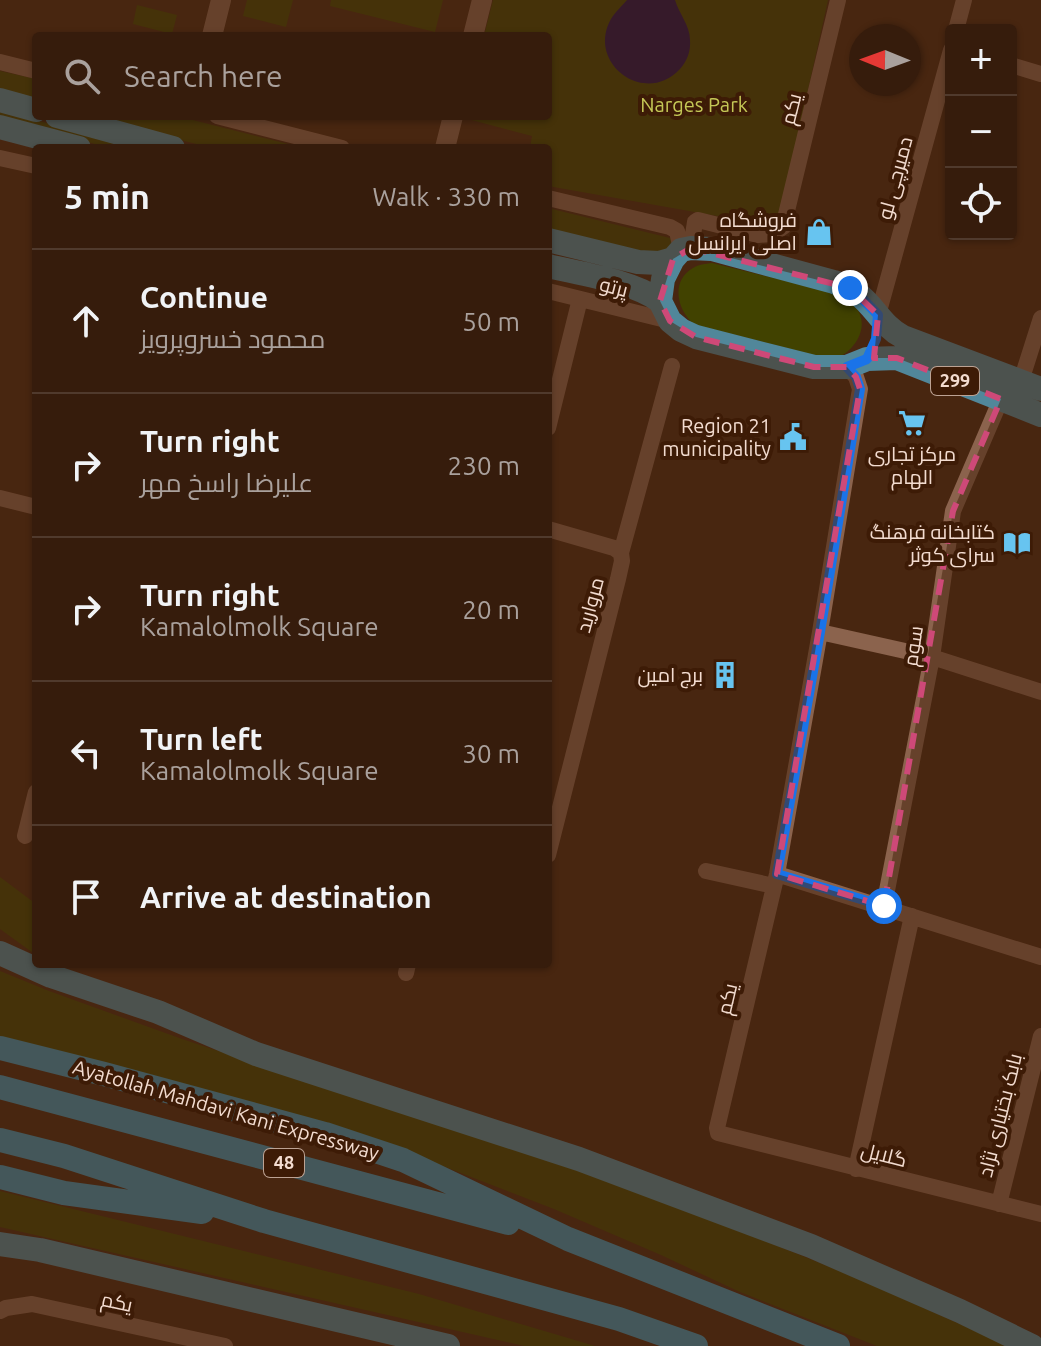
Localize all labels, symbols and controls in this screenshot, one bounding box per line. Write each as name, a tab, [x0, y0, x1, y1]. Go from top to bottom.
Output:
north arrow	[849, 24, 921, 96]
map controls	[945, 24, 1017, 240]
button: +	[945, 24, 1017, 96]
search box	[32, 32, 552, 120]
icon: search	[60, 54, 104, 98]
text: Search here	[124, 59, 283, 93]
street label: یکم	[776, 90, 809, 128]
park label: Narges Park	[640, 93, 748, 116]
button: −	[945, 96, 1017, 168]
street label: دمیرچی لو	[872, 134, 919, 222]
button: locate	[945, 168, 1017, 240]
text: 5 min	[64, 177, 150, 215]
text: Walk · 330 m	[372, 182, 520, 211]
place label: فروشگاه اصلی ایرانسل	[688, 208, 797, 256]
shop icon: فروشگاه اصلی ایرانسل	[804, 217, 834, 247]
route end	[832, 270, 868, 306]
street label: پرتو	[597, 272, 631, 303]
text: Continue	[140, 280, 268, 314]
icon: ahead	[64, 299, 108, 343]
text: 50 m	[462, 307, 520, 336]
text: محمود خسروپرویز	[140, 324, 325, 353]
road number: 299	[931, 367, 979, 395]
supermarket icon: مرکز تجاری الهام	[897, 408, 927, 438]
place label: Region 21 municipality	[662, 414, 771, 460]
public building icon: Region 21 municipality	[778, 422, 808, 452]
text: Turn right	[140, 424, 280, 458]
place label: مرکز تجاری الهام	[868, 442, 956, 491]
icon: right	[64, 443, 108, 487]
text: 230 m	[448, 451, 520, 480]
text: علیرضا راسخ مهر	[140, 468, 313, 497]
place label: کتابخانه فرهنگ سرای کوثر	[870, 520, 995, 568]
library icon: کتابخانه فرهنگ سرای کوثر	[1002, 528, 1032, 558]
street label: مروارید	[571, 575, 609, 635]
text: Turn right	[140, 578, 280, 612]
icon: right	[64, 587, 108, 631]
text: 20 m	[462, 595, 520, 624]
text: Kamalolmolk Square	[140, 612, 379, 641]
street label: سوم	[898, 624, 930, 668]
building icon: برج امین	[710, 660, 740, 690]
place label: برج امین	[637, 663, 703, 689]
text: Turn left	[140, 722, 262, 756]
icon: left	[64, 731, 108, 775]
text: 30 m	[462, 739, 520, 768]
text: Kamalolmolk Square	[140, 756, 379, 785]
icon: arrive	[64, 875, 108, 919]
text: Arrive at destination	[140, 880, 432, 914]
route start	[866, 888, 902, 924]
street label: یکم	[712, 980, 744, 1018]
street label: بابک بختیاری نژاد	[973, 1051, 1028, 1180]
street label: Ayatollah Mahdavi Kani Expressway	[70, 1055, 382, 1164]
street label: گلایل	[858, 1138, 909, 1173]
road number: 48	[264, 1149, 304, 1177]
street label: یکم	[99, 1287, 136, 1319]

